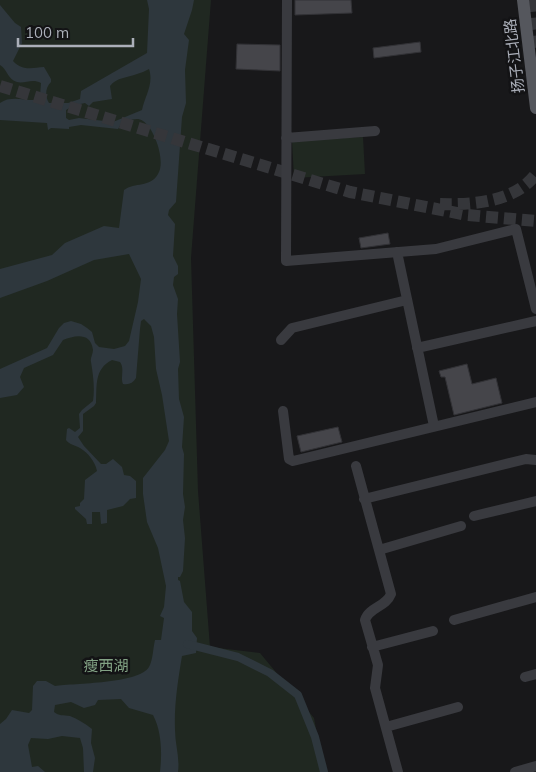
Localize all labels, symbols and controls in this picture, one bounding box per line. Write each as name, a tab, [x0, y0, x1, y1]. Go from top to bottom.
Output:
scale bar	[18, 15, 132, 47]
street label: 扬子江北路	[500, 18, 528, 94]
text: 100 m	[25, 23, 69, 42]
park label: 瘦西湖	[83, 656, 129, 675]

